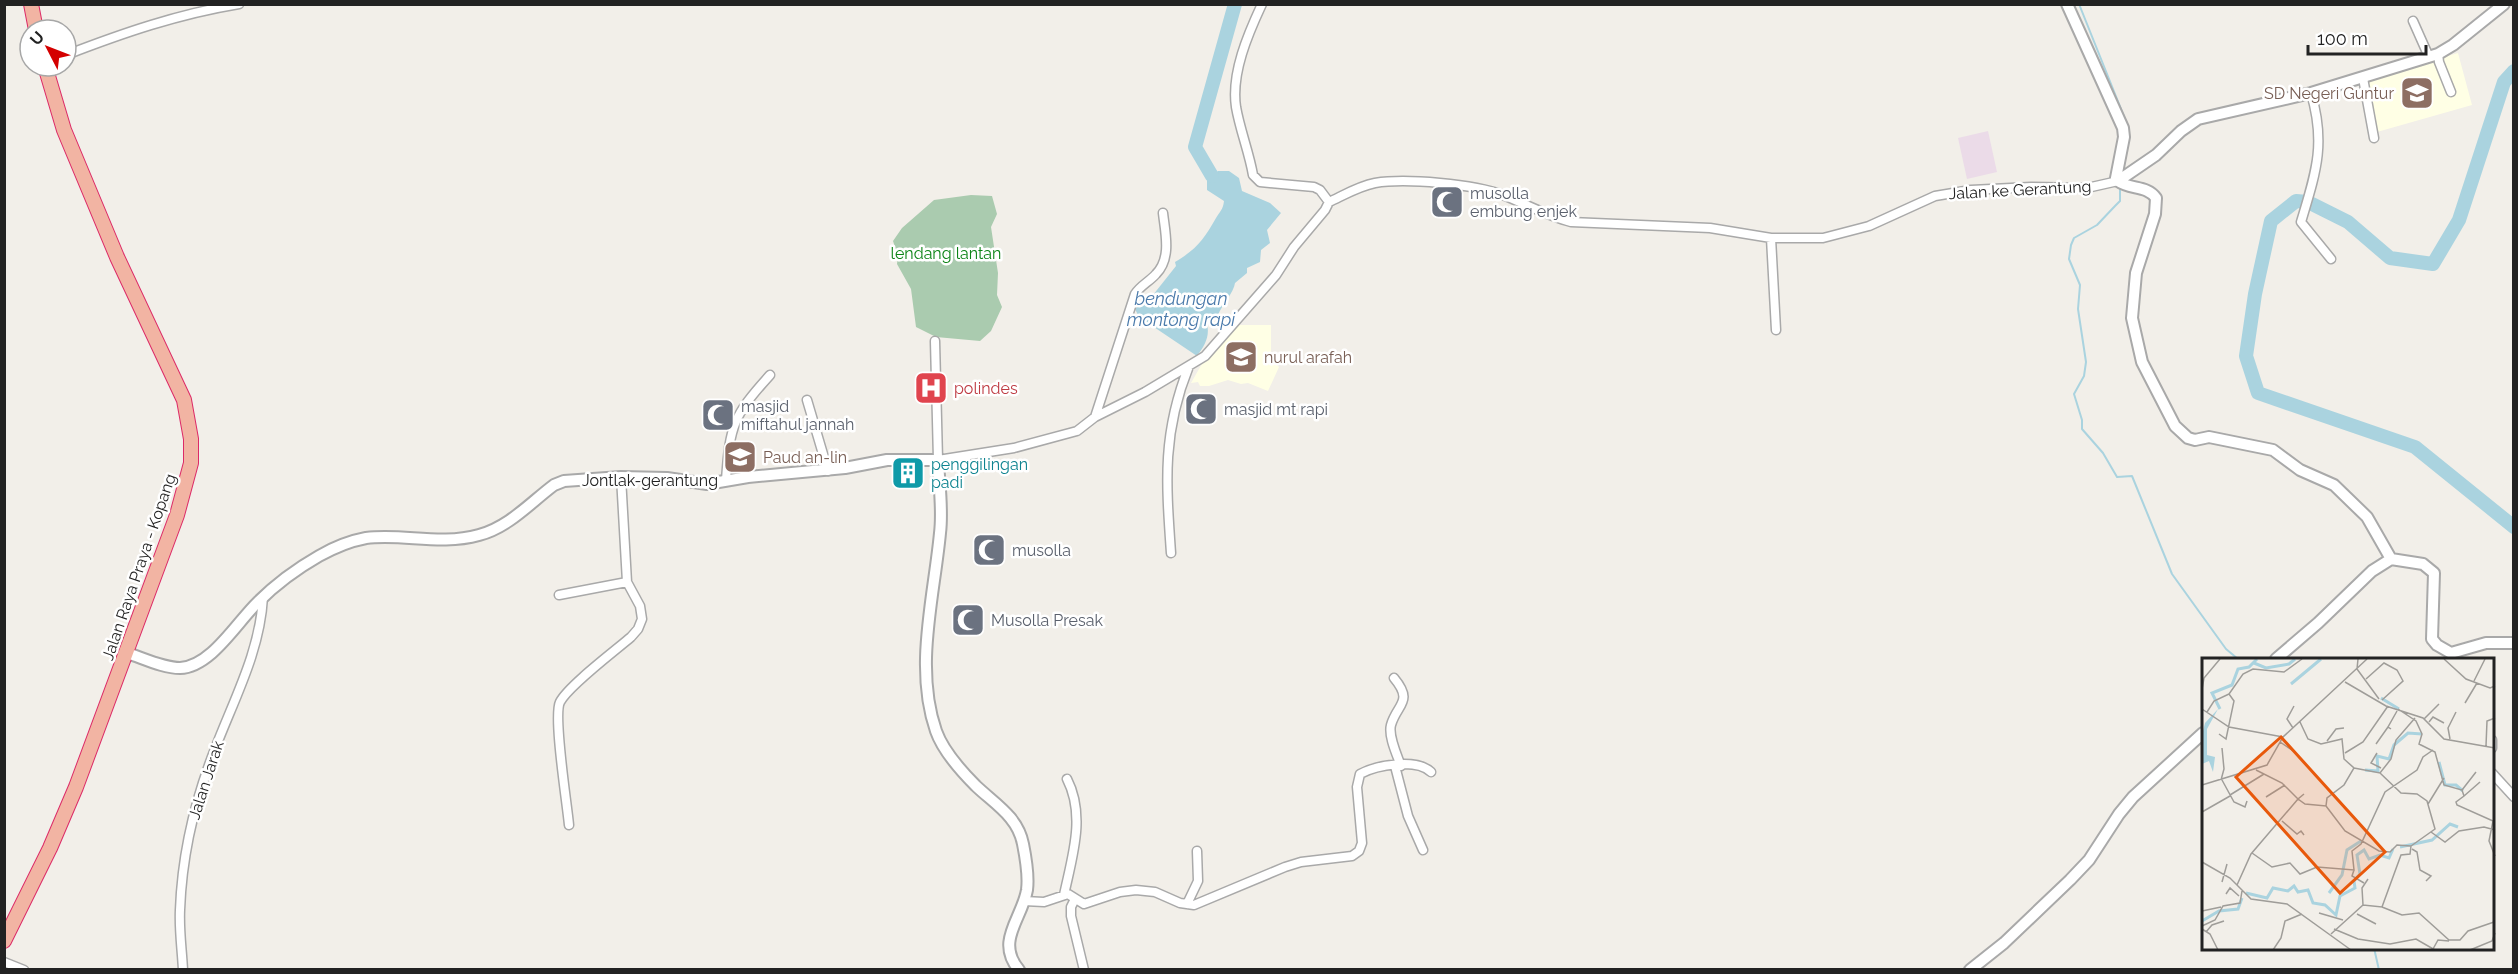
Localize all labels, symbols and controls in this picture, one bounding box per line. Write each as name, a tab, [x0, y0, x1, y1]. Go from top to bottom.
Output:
north arrow	[18, 18, 78, 78]
scale bar	[2308, 18, 2426, 56]
text: U	[26, 27, 48, 49]
text: 100 m	[2317, 28, 2368, 49]
school or university icon: SD Negeri Guntur	[2399, 75, 2435, 111]
place label: SD Negeri Guntur	[2264, 84, 2394, 103]
street label: Jalan ke Gerantung	[1948, 177, 2092, 203]
mosque icon: musolla embung enjek	[1429, 184, 1465, 220]
place label: musolla embung enjek	[1470, 184, 1577, 221]
park label: lendang lantan	[891, 244, 1001, 263]
water label: bendungan montong rapi	[1127, 288, 1236, 330]
school or university icon: nurul arafah	[1223, 339, 1259, 375]
place label: nurul arafah	[1264, 348, 1352, 367]
hospital icon: polindes	[913, 370, 949, 406]
place label: polindes	[954, 379, 1018, 398]
mosque icon: masjid mt rapi	[1183, 391, 1219, 427]
mosque icon: masjid miftahul jannah	[700, 397, 736, 433]
place label: masjid miftahul jannah	[741, 397, 854, 434]
place label: masjid mt rapi	[1224, 400, 1328, 419]
school or university icon: Paud an-lin	[722, 439, 758, 475]
place label: Paud an-lin	[763, 448, 847, 467]
building icon: penggilingan padi	[890, 455, 926, 491]
place label: penggilingan padi	[931, 455, 1028, 492]
street label: Jalan Raya Praya - Kopang	[98, 471, 180, 663]
street label: Jontlak-gerantung	[582, 471, 718, 490]
mosque icon: musolla	[971, 532, 1007, 568]
place label: musolla	[1012, 541, 1071, 560]
mosque icon: Musolla Presak	[950, 602, 986, 638]
place label: Musolla Presak	[991, 611, 1103, 630]
inset map	[2202, 658, 2494, 950]
street label: Jalan Jarak	[184, 738, 228, 822]

